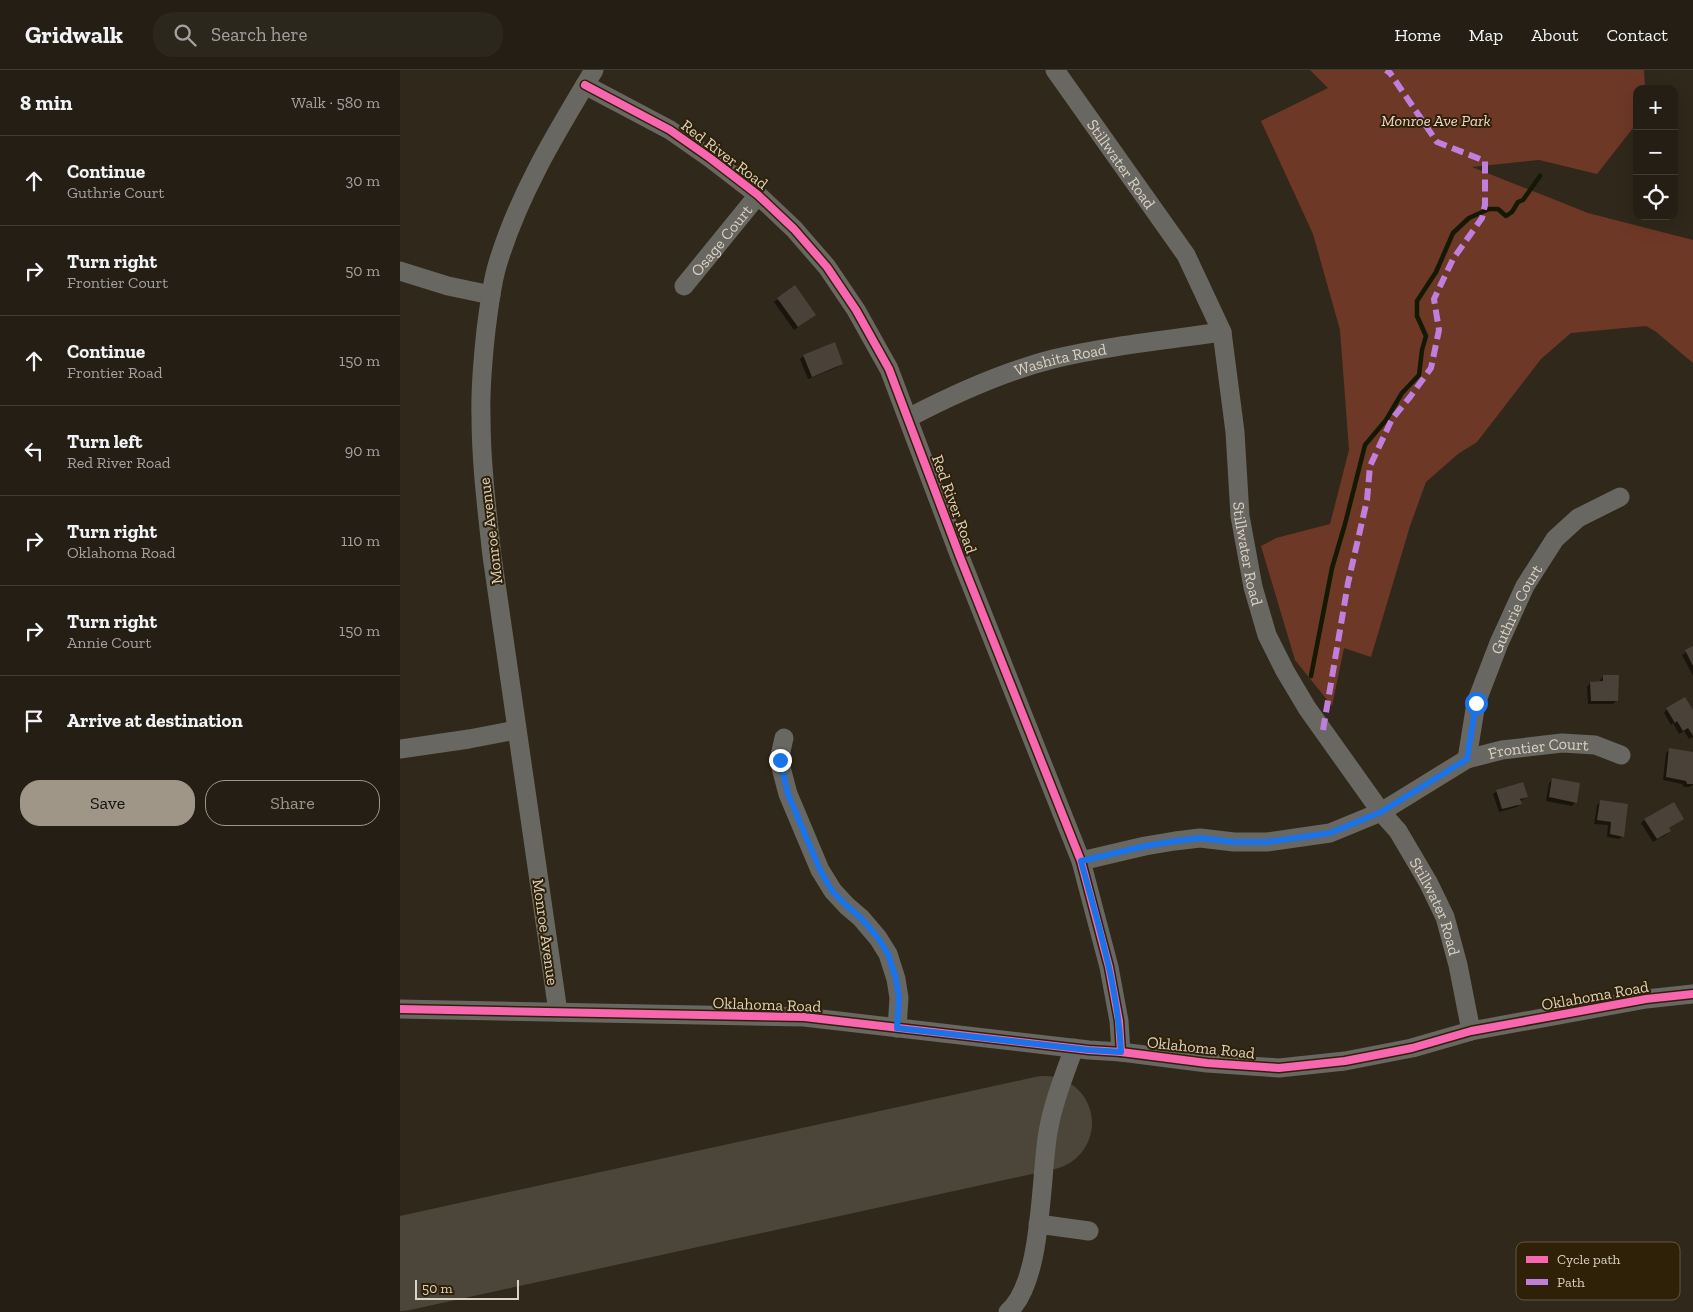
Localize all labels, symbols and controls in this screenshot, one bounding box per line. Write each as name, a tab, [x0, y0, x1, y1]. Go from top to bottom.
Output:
search box	[153, 12, 503, 57]
text: Gridwalk	[25, 20, 123, 49]
icon: search	[171, 21, 199, 49]
text: Search here	[211, 23, 307, 46]
text: Home	[1394, 24, 1441, 46]
text: Map	[1469, 24, 1503, 46]
text: About	[1531, 24, 1578, 46]
text: Contact	[1606, 24, 1668, 46]
map controls	[1633, 85, 1678, 220]
button: +	[1633, 85, 1678, 130]
text: 8 min	[20, 90, 72, 115]
text: Walk · 580 m	[291, 93, 380, 112]
park label: Monroe Ave Park	[1381, 111, 1491, 130]
street label: Red River Road	[678, 116, 772, 193]
street label: Stillwater Road	[1083, 116, 1159, 213]
button: −	[1633, 130, 1678, 175]
text: Continue	[67, 160, 145, 183]
icon: ahead	[20, 167, 48, 195]
text: 30 m	[346, 171, 380, 190]
button: locate	[1633, 175, 1678, 220]
text: Guthrie Court	[67, 183, 164, 202]
street label: Osage Court	[687, 201, 756, 280]
text: Turn right	[67, 250, 157, 273]
icon: right	[20, 257, 48, 285]
text: 50 m	[345, 261, 380, 280]
text: Frontier Court	[67, 273, 168, 292]
text: Continue	[67, 340, 145, 363]
street label: Washita Road	[1012, 340, 1108, 380]
icon: ahead	[20, 347, 48, 375]
text: 150 m	[339, 351, 380, 370]
text: Frontier Road	[67, 363, 162, 382]
text: Turn left	[67, 430, 142, 453]
icon: left	[20, 437, 48, 465]
text: 90 m	[345, 441, 380, 460]
street label: Red River Road	[928, 452, 981, 556]
text: Red River Road	[67, 453, 171, 472]
street label: Monroe Avenue	[475, 476, 506, 585]
street label: Stillwater Road	[1229, 501, 1267, 608]
text: Turn right	[67, 520, 157, 543]
icon: right	[20, 527, 48, 555]
text: 110 m	[341, 531, 380, 550]
text: Oklahoma Road	[67, 543, 176, 562]
street label: Guthrie Court	[1487, 561, 1546, 657]
text: Turn right	[67, 610, 157, 633]
icon: right	[20, 617, 48, 645]
text: 150 m	[339, 621, 380, 640]
text: Annie Court	[67, 633, 152, 652]
route start	[1465, 692, 1488, 715]
icon: arrive	[20, 707, 48, 735]
text: Arrive at destination	[67, 709, 243, 732]
street label: Frontier Court	[1486, 734, 1589, 763]
route end	[769, 749, 792, 772]
button: Save	[20, 780, 195, 826]
button: Share	[205, 780, 380, 826]
street label: Stillwater Road	[1406, 854, 1464, 958]
street label: Monroe Avenue	[529, 878, 562, 987]
street label: Oklahoma Road	[1540, 977, 1650, 1014]
street label: Oklahoma Road	[712, 993, 822, 1016]
street label: Oklahoma Road	[1146, 1032, 1256, 1063]
legend	[1516, 1242, 1680, 1300]
text: Cycle path	[1557, 1251, 1621, 1268]
text: Path	[1557, 1274, 1585, 1291]
scale bar	[415, 1277, 519, 1300]
text: 50 m	[422, 1280, 453, 1297]

